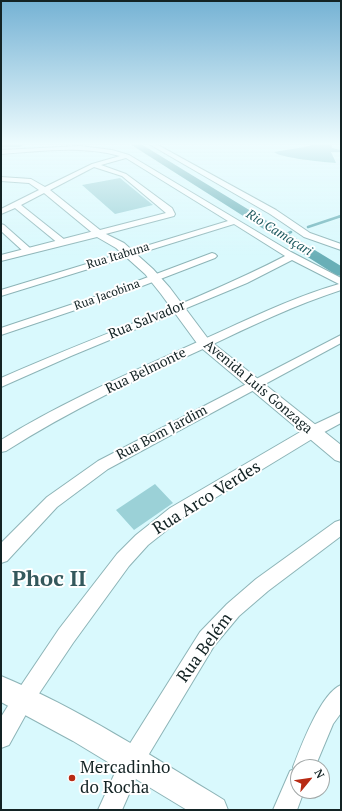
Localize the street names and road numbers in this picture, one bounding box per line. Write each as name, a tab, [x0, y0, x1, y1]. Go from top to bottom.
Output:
street label: Rua Itabuna	[85, 240, 151, 272]
street label: Rua Jacobina	[72, 276, 142, 314]
street label: Rua Salvador	[106, 297, 188, 343]
street label: Avenida Luís Gonzaga	[200, 337, 316, 437]
street label: Rua Belmonte	[103, 344, 189, 398]
street label: Rua Bom Jardim	[114, 402, 210, 464]
street label: Rua Arco Verdes	[149, 457, 265, 539]
street label: Rua Belém	[173, 609, 237, 687]

